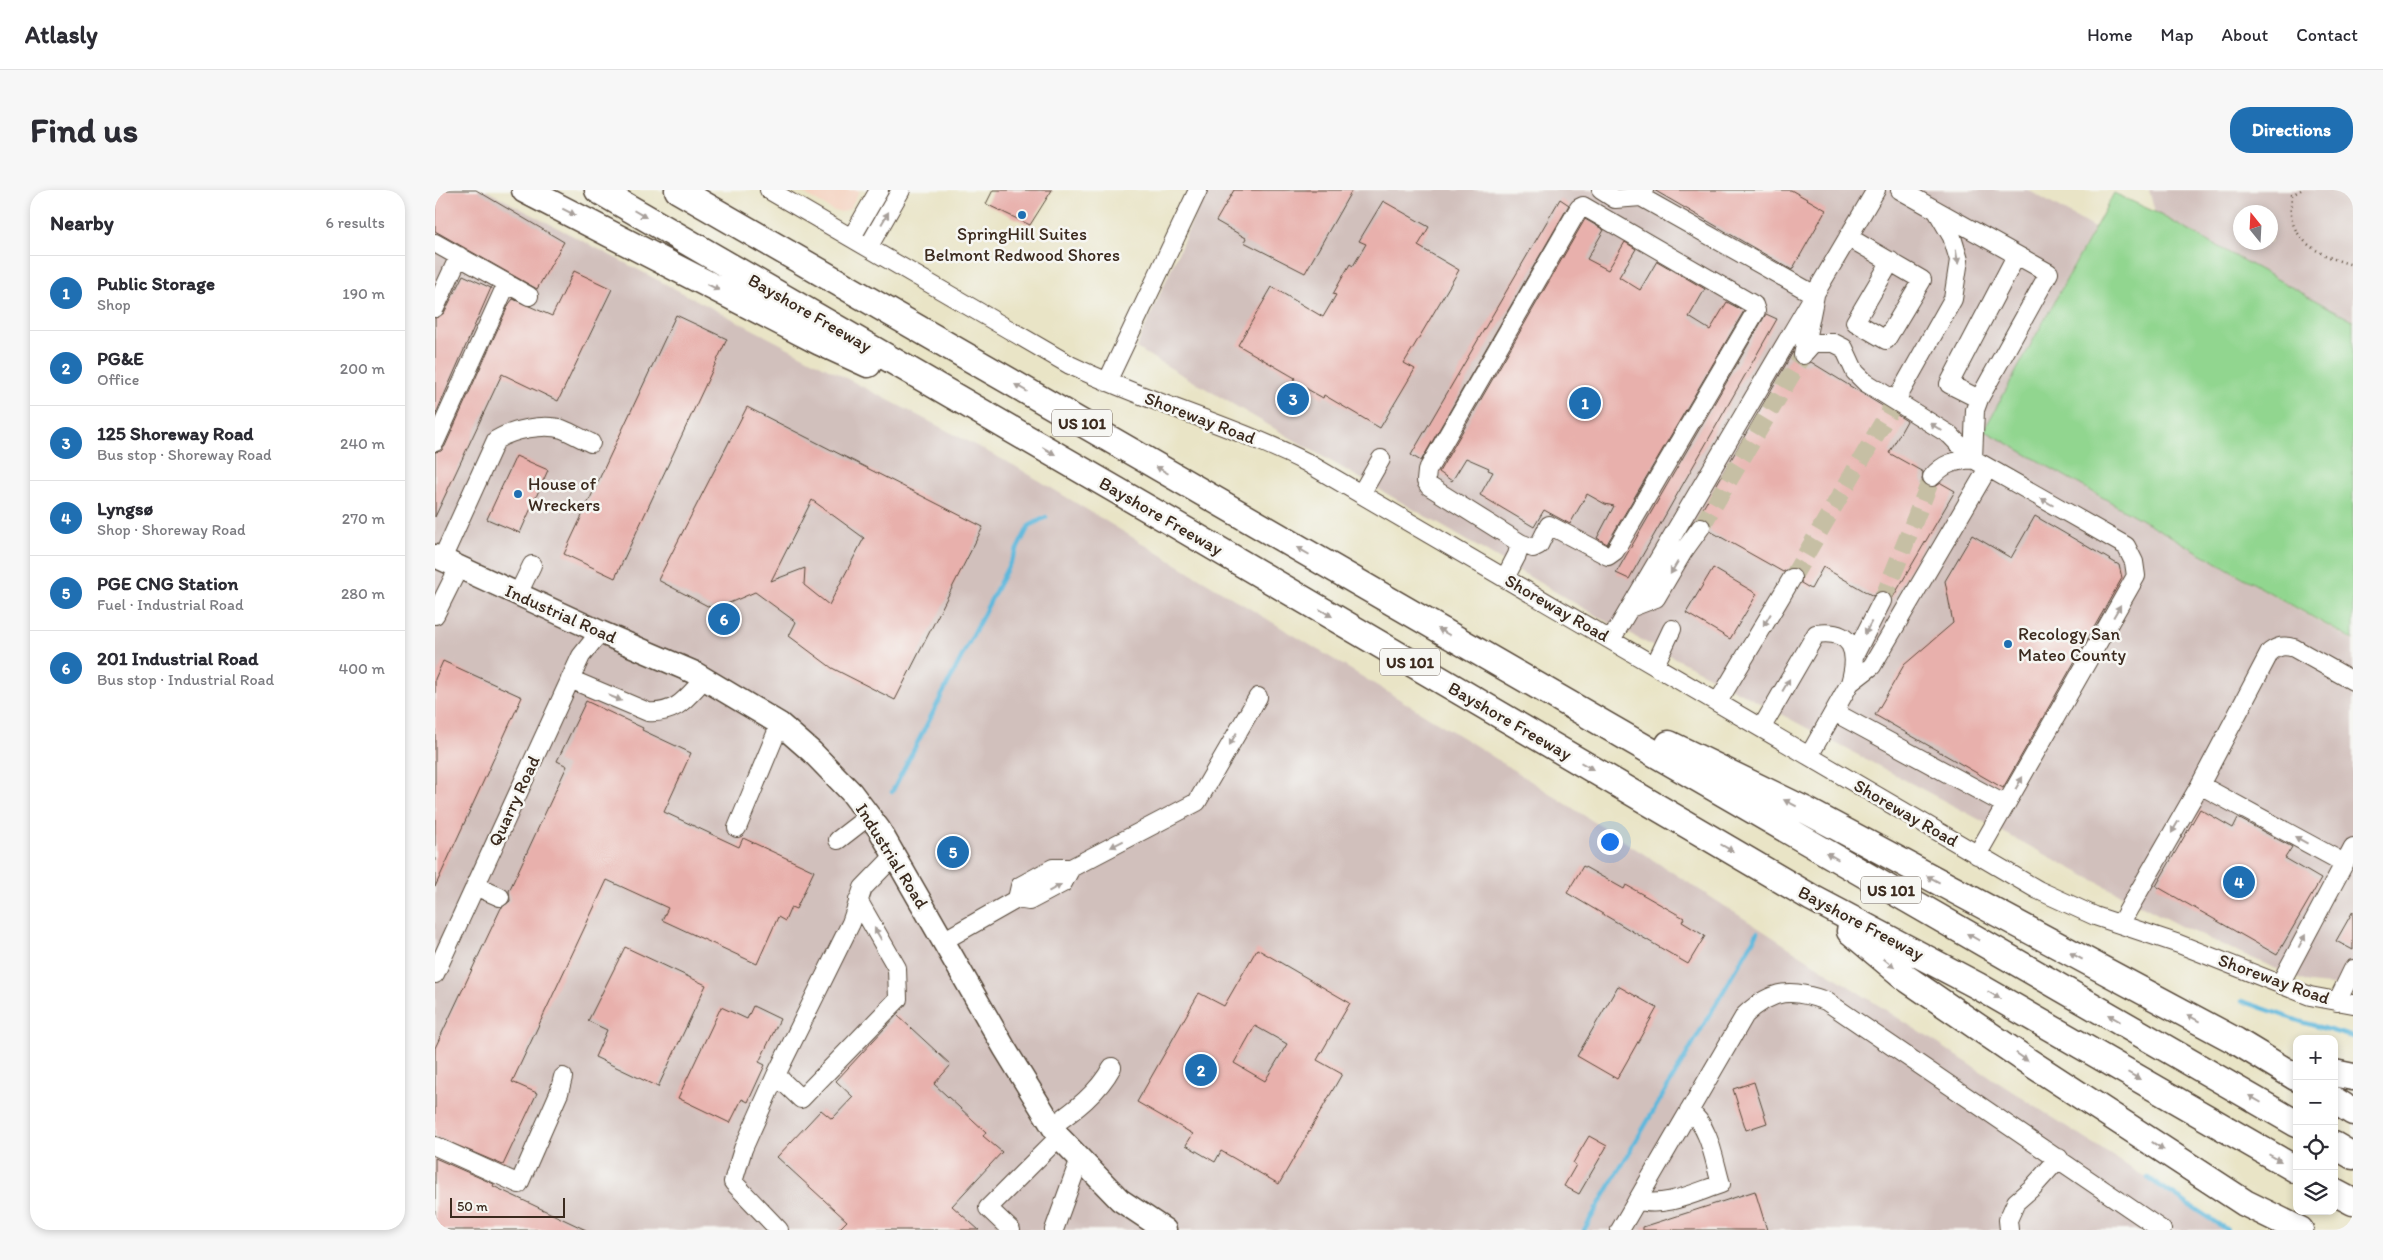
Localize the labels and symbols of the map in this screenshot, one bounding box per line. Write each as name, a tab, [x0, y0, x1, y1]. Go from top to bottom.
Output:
north arrow	[2233, 205, 2278, 250]
one-way arrow	[562, 208, 576, 216]
marker: SpringHill Suites Belmont Redwood Shores	[1016, 209, 1028, 221]
one-way arrow	[633, 210, 646, 219]
one-way arrow	[881, 211, 889, 226]
place label: SpringHill Suites Belmont Redwood Shores	[924, 223, 1120, 266]
one-way arrow	[1953, 249, 1961, 265]
street label: Bayshore Freeway	[744, 269, 876, 358]
one-way arrow	[706, 283, 720, 291]
pin: 3	[1277, 380, 1309, 418]
one-way arrow	[1015, 384, 1028, 393]
pin: 1	[1569, 384, 1601, 422]
street label: Shoreway Road	[1141, 387, 1259, 449]
road number: US 101	[1052, 410, 1112, 437]
one-way arrow	[1930, 422, 1943, 431]
one-way arrow	[1043, 447, 1056, 456]
one-way arrow	[1155, 465, 1168, 474]
street label: Bayshore Freeway	[1095, 472, 1227, 561]
place label: House of Wreckers	[528, 473, 600, 516]
marker: House of Wreckers	[512, 488, 524, 500]
one-way arrow	[2041, 497, 2054, 506]
one-way arrow	[1295, 547, 1310, 555]
one-way arrow	[1670, 561, 1679, 574]
street label: Shoreway Road	[1501, 569, 1613, 647]
street label: Industrial Road	[502, 580, 620, 648]
pin: 6	[708, 600, 740, 638]
one-way arrow	[2113, 604, 2121, 619]
one-way arrow	[1319, 608, 1332, 617]
one-way arrow	[1763, 613, 1772, 626]
one-way arrow	[1864, 621, 1872, 636]
place label: Recology San Mateo County	[2018, 623, 2126, 666]
one-way arrow	[1436, 628, 1451, 636]
marker: Recology San Mateo County	[2002, 638, 2014, 650]
road number: US 101	[1380, 648, 1440, 676]
street label: Bayshore Freeway	[1444, 677, 1576, 766]
one-way arrow	[1782, 678, 1791, 692]
one-way arrow	[608, 695, 622, 703]
one-way arrow	[1229, 732, 1237, 747]
street label: Quarry Road	[483, 752, 545, 850]
one-way arrow	[1580, 761, 1593, 770]
street label: Shoreway Road	[1850, 774, 1962, 852]
one-way arrow	[2015, 775, 2023, 790]
one-way arrow	[1783, 798, 1797, 806]
street label: Industrial Road	[851, 799, 933, 913]
one-way arrow	[2171, 821, 2180, 834]
your location	[1597, 829, 1623, 855]
pin: 5	[937, 833, 969, 871]
one-way arrow	[2294, 836, 2308, 844]
one-way arrow	[1110, 840, 1125, 848]
one-way arrow	[1720, 844, 1733, 853]
one-way arrow	[1825, 852, 1839, 860]
pin: 4	[2223, 863, 2255, 901]
one-way arrow	[1926, 875, 1941, 883]
road number: US 101	[1861, 876, 1921, 904]
street label: Bayshore Freeway	[1794, 881, 1928, 966]
one-way arrow	[1048, 883, 1062, 892]
one-way arrow	[873, 928, 882, 941]
one-way arrow	[1966, 933, 1979, 942]
one-way arrow	[2298, 934, 2306, 948]
street label: Shoreway Road	[2215, 949, 2333, 1009]
one-way arrow	[2070, 952, 2083, 961]
one-way arrow	[1882, 958, 1895, 969]
one-way arrow	[1987, 991, 2000, 1000]
one-way arrow	[2106, 1014, 2121, 1022]
one-way arrow	[2185, 1014, 2200, 1022]
pin: 2	[1185, 1051, 1217, 1089]
one-way arrow	[2015, 1052, 2028, 1062]
one-way arrow	[2128, 1072, 2141, 1081]
one-way arrow	[2247, 1095, 2262, 1103]
one-way arrow	[2151, 1141, 2164, 1151]
one-way arrow	[2269, 1153, 2282, 1162]
scale bar	[450, 1195, 565, 1218]

